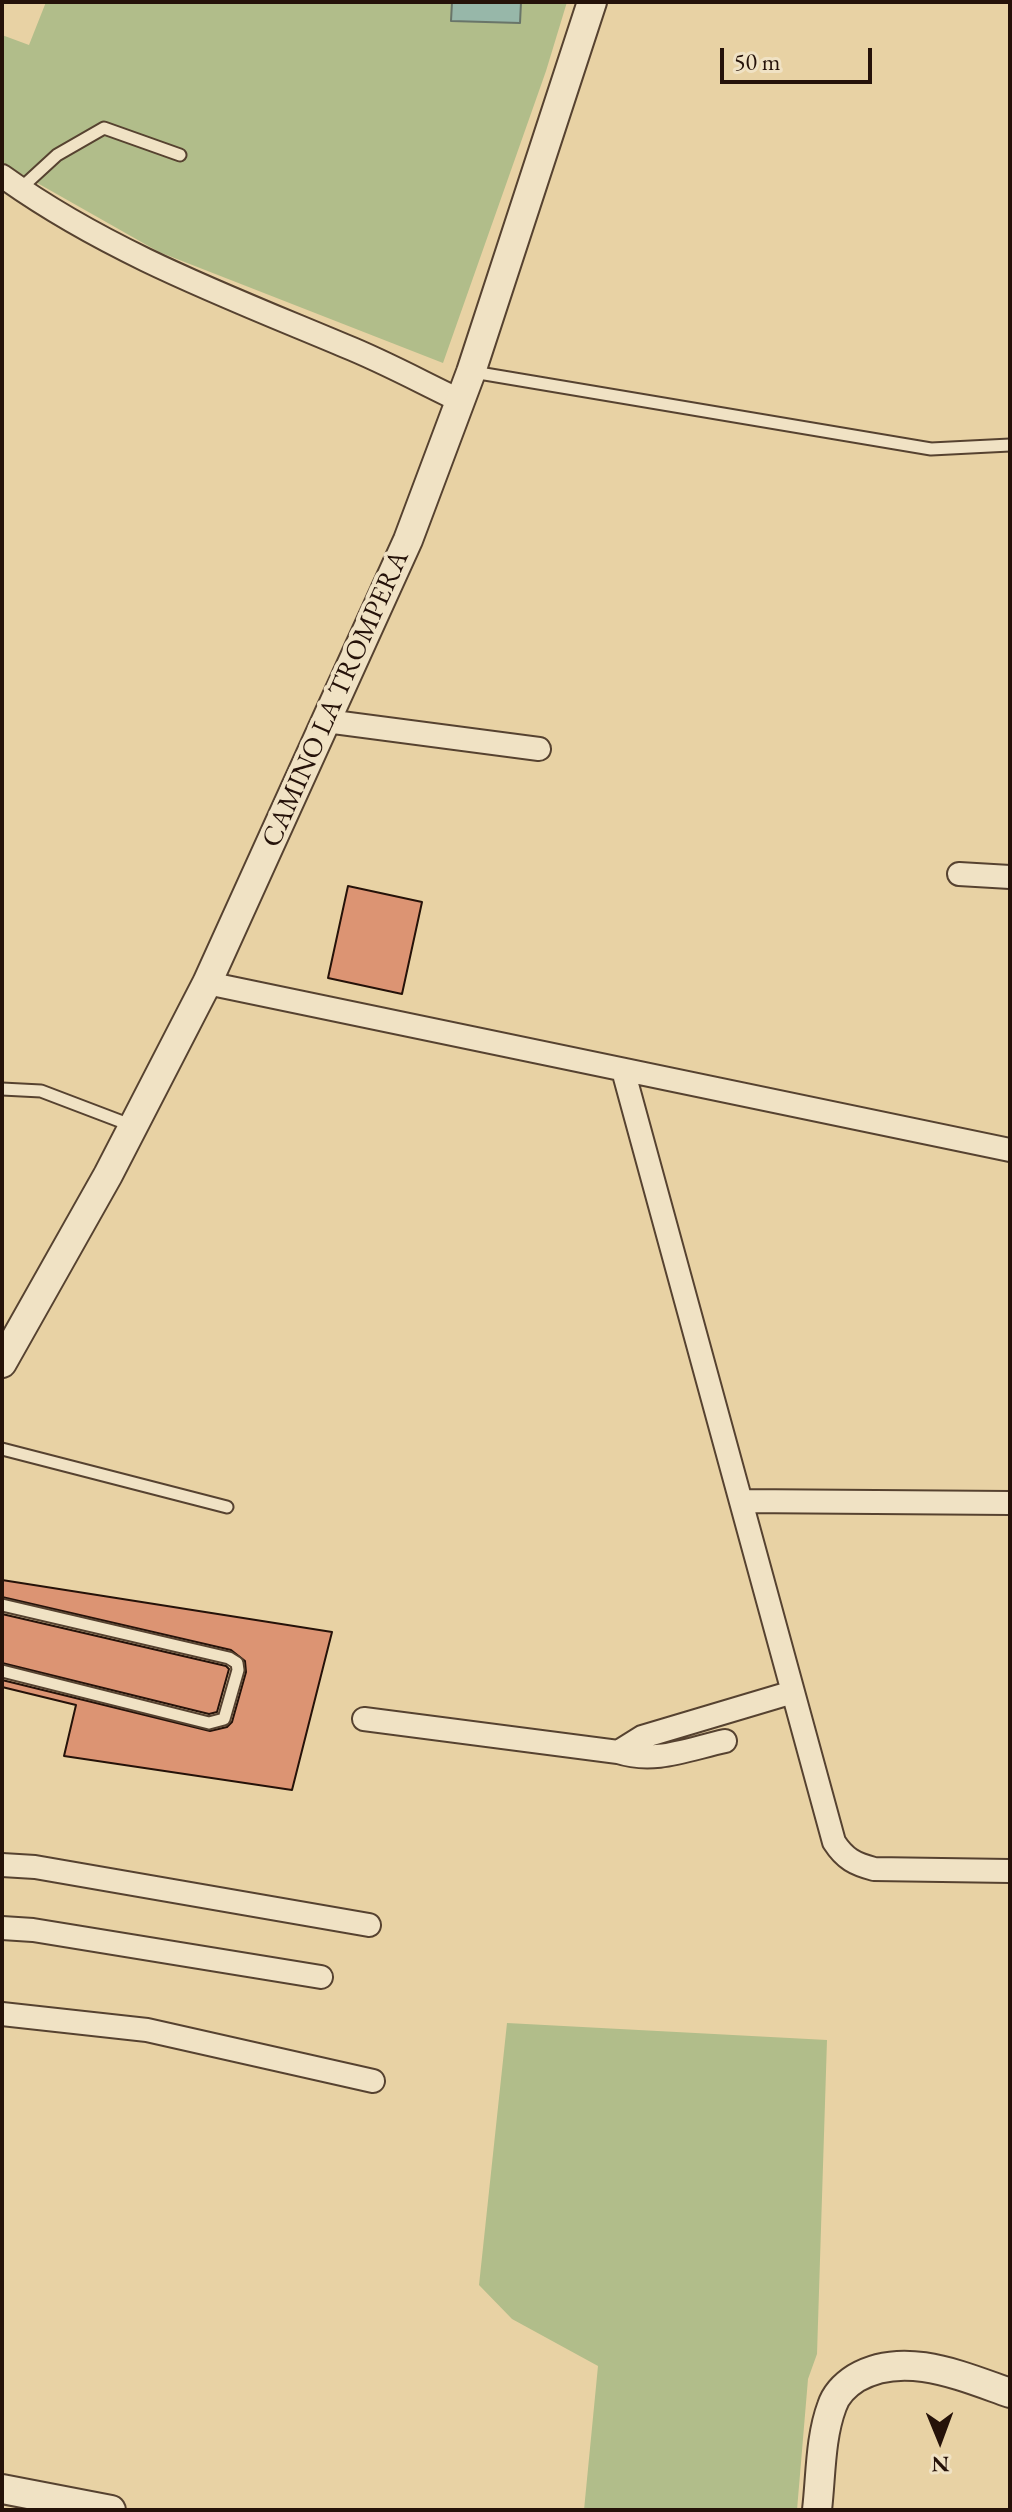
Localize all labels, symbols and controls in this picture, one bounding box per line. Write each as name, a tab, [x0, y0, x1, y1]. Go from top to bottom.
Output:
scale bar	[724, 32, 876, 82]
text: 50 m	[734, 46, 781, 77]
street label: CAMINO LA TROMPERA	[255, 545, 417, 853]
north arrow	[900, 2400, 980, 2480]
text: N	[931, 2450, 950, 2479]

